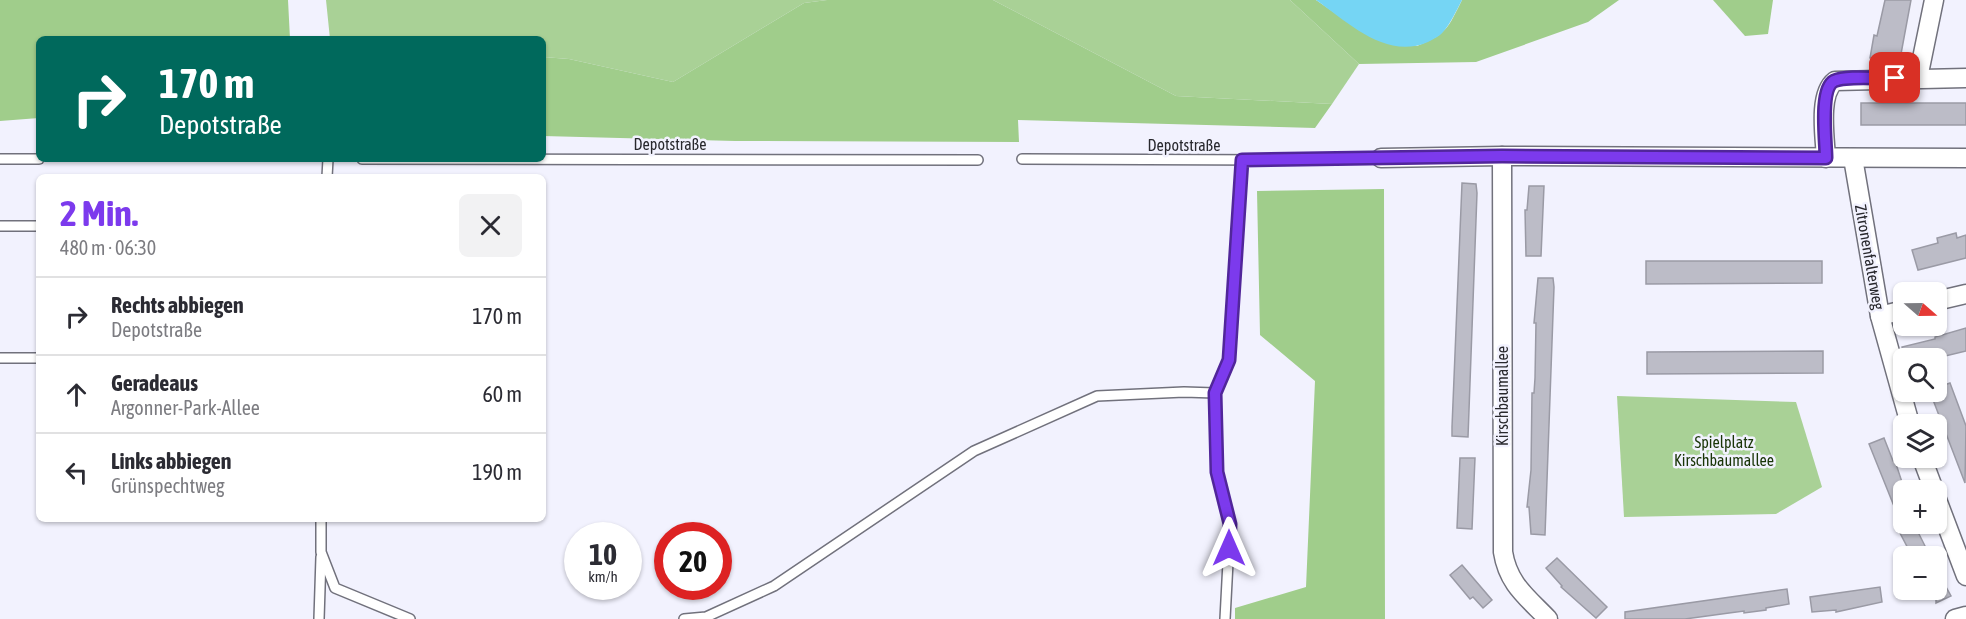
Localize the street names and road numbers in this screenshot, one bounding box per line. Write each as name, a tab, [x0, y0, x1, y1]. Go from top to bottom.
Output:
street label: Depotstraße	[634, 135, 706, 154]
street label: Depotstraße	[1148, 136, 1220, 155]
street label: Zitronenfalterweg	[1851, 203, 1888, 311]
street label: Kirschbaumallee	[1493, 346, 1511, 446]

